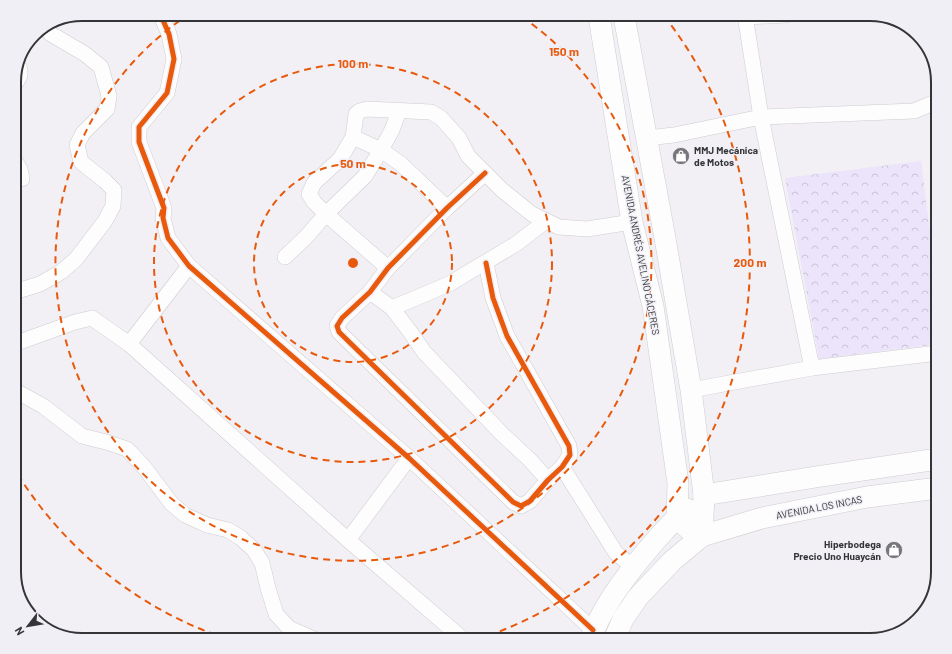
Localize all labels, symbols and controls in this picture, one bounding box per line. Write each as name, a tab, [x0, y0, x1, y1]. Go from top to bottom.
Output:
text: 150 m	[549, 44, 579, 58]
text: 100 m	[338, 56, 368, 70]
place label: MMJ Mecánica de Motos	[694, 144, 758, 168]
shop icon: MMJ Mecánica de Motos	[671, 146, 691, 166]
text: 50 m	[340, 156, 366, 170]
street label: AVENIDA ANDRÉS AVELINO CÁCERES	[620, 174, 662, 336]
text: 200 m	[734, 255, 766, 269]
centre of rings	[346, 256, 360, 270]
street label: AVENIDA LOS INCAS	[775, 493, 863, 521]
place label: Hiperbodega Precio Uno Huaycán	[793, 538, 881, 562]
shop icon: Hiperbodega Precio Uno Huaycán	[884, 540, 904, 560]
north arrow	[8, 606, 48, 646]
text: N	[12, 625, 26, 638]

